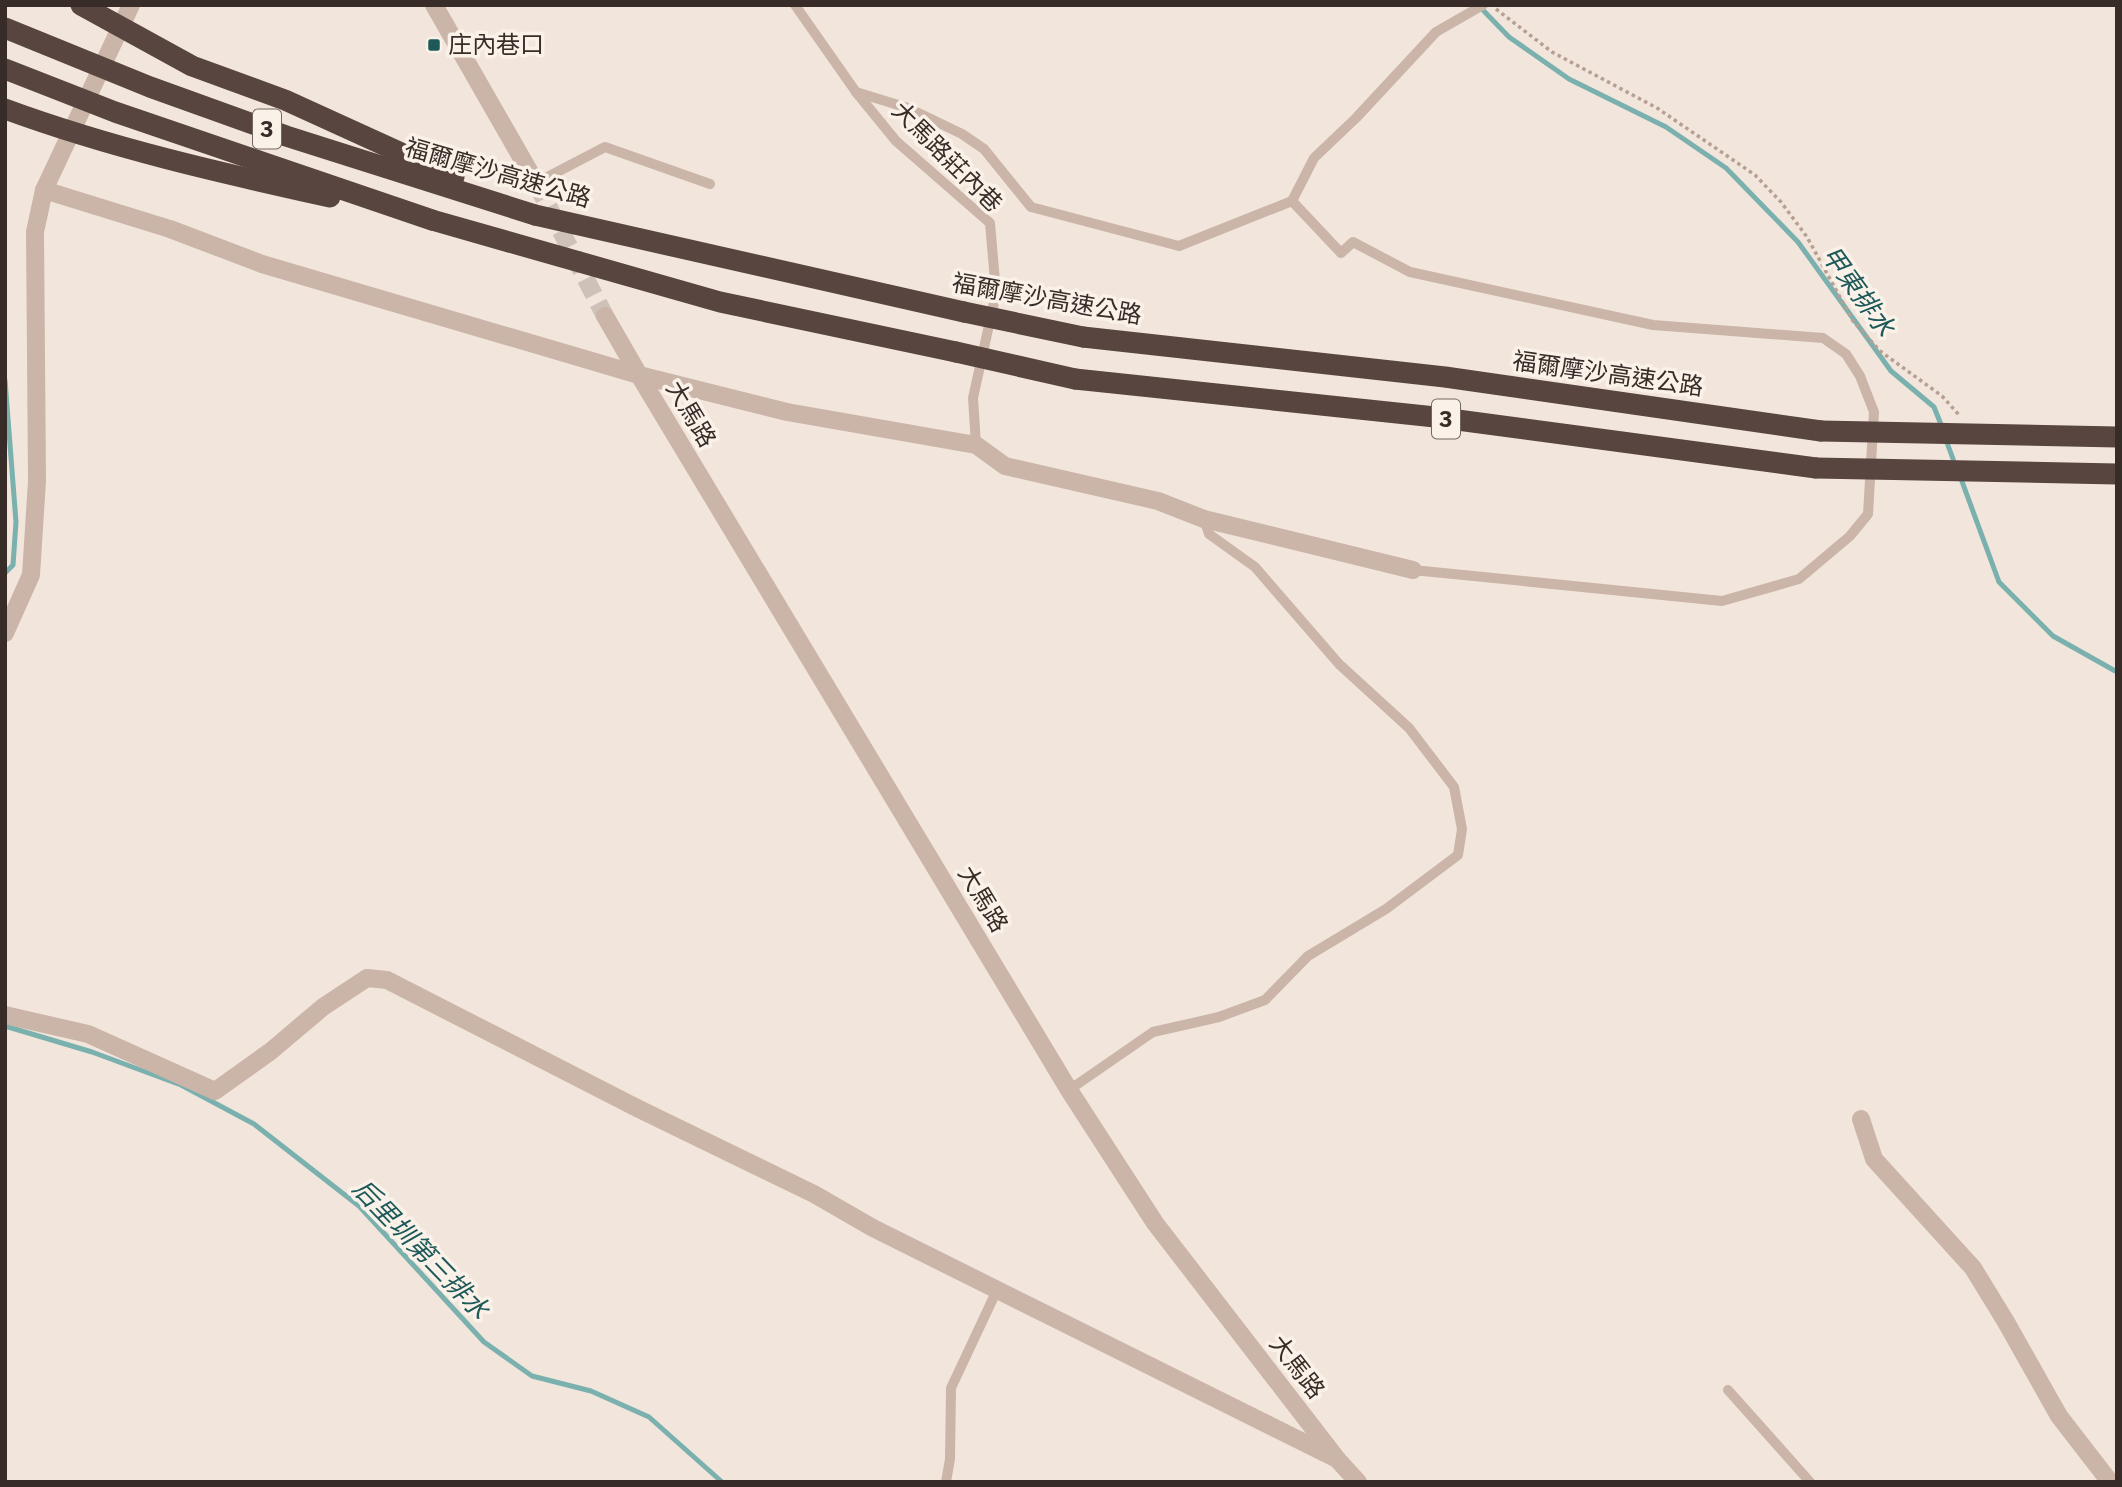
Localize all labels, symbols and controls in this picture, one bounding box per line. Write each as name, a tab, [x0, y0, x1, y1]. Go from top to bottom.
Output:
place label: 庄內巷口	[448, 28, 544, 60]
marker: 庄內巷口	[426, 37, 442, 53]
street label: 大馬路莊內巷	[885, 94, 1010, 219]
road number: 3	[253, 110, 281, 148]
street label: 福爾摩沙高速公路	[402, 130, 595, 214]
water label: 甲東排水	[1814, 238, 1904, 343]
street label: 福爾摩沙高速公路	[950, 266, 1144, 330]
street label: 福爾摩沙高速公路	[1511, 344, 1705, 402]
street label: 大馬路	[660, 374, 724, 453]
road number: 3	[1432, 400, 1460, 438]
street label: 大馬路	[952, 859, 1016, 938]
water label: 后里圳第三排水	[346, 1171, 498, 1326]
street label: 大馬路	[1263, 1328, 1333, 1405]

